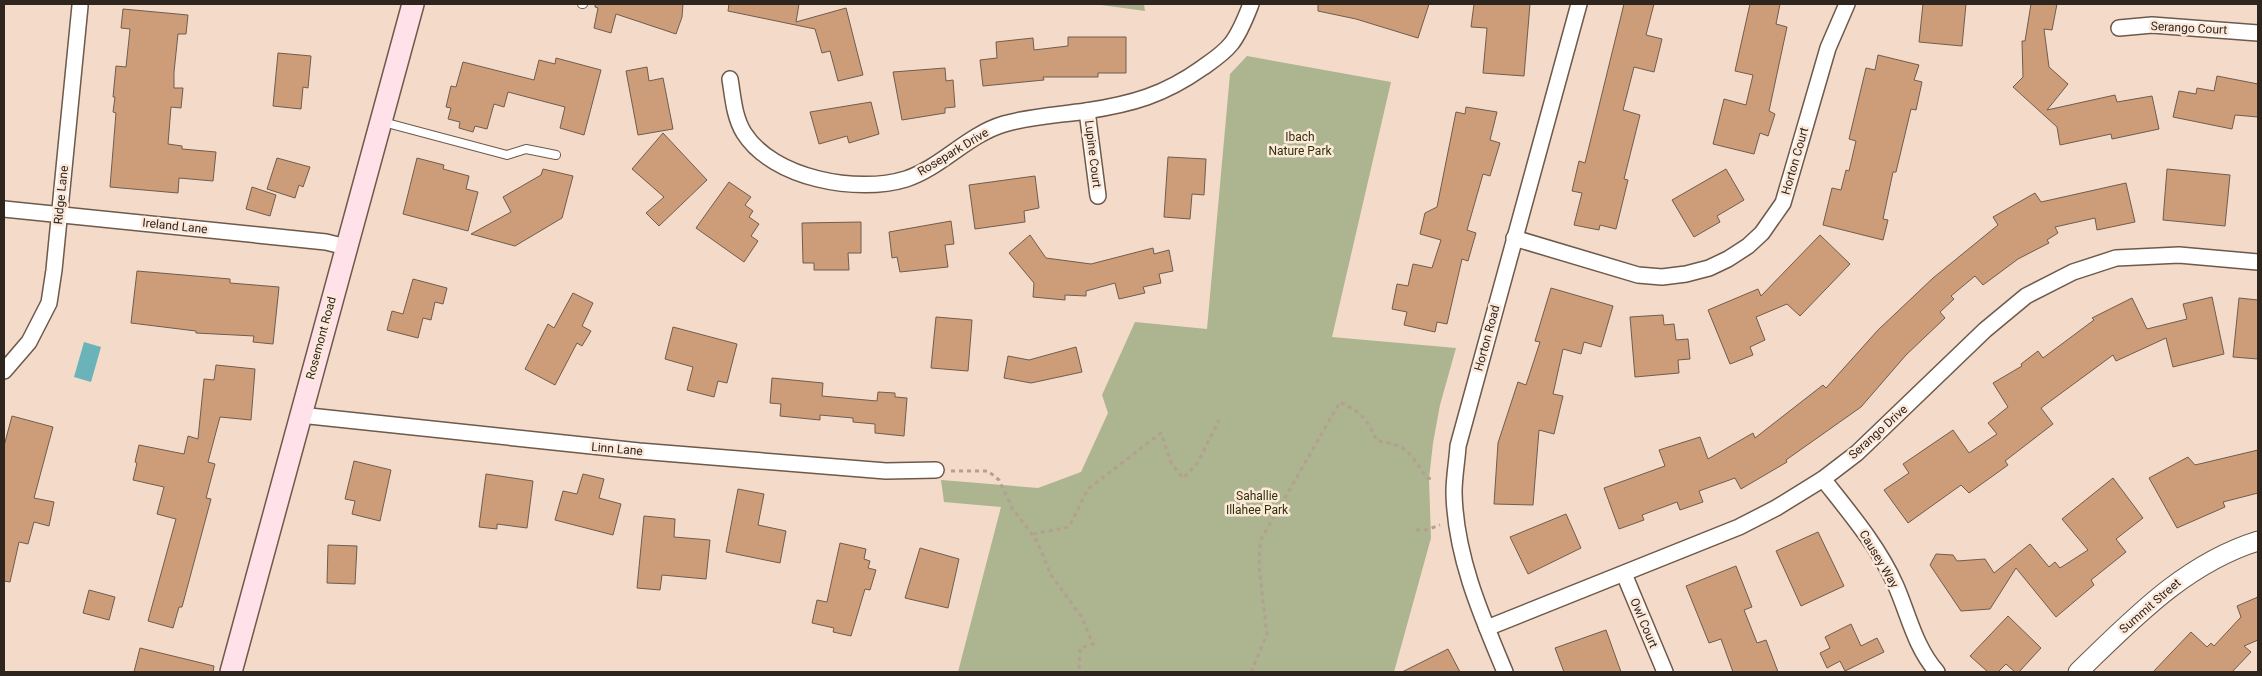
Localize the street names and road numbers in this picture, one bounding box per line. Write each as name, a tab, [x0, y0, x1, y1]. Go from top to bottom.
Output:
street label: Serango Court	[2150, 19, 2228, 37]
street label: Lupine Court	[1082, 119, 1104, 189]
street label: Rosepark Drive	[915, 125, 991, 179]
street label: Horton Court	[1779, 126, 1811, 196]
street label: Ridge Lane	[51, 165, 71, 225]
street label: Ireland Lane	[142, 216, 208, 236]
street label: Rosemont Road	[303, 295, 339, 381]
street label: Horton Road	[1471, 304, 1503, 372]
street label: Serango Drive	[1846, 402, 1910, 462]
street label: Linn Lane	[591, 440, 643, 458]
street label: Causey Way	[1856, 528, 1902, 591]
street label: Summit Street	[2117, 576, 2183, 636]
street label: Owl Court	[1627, 596, 1661, 650]

